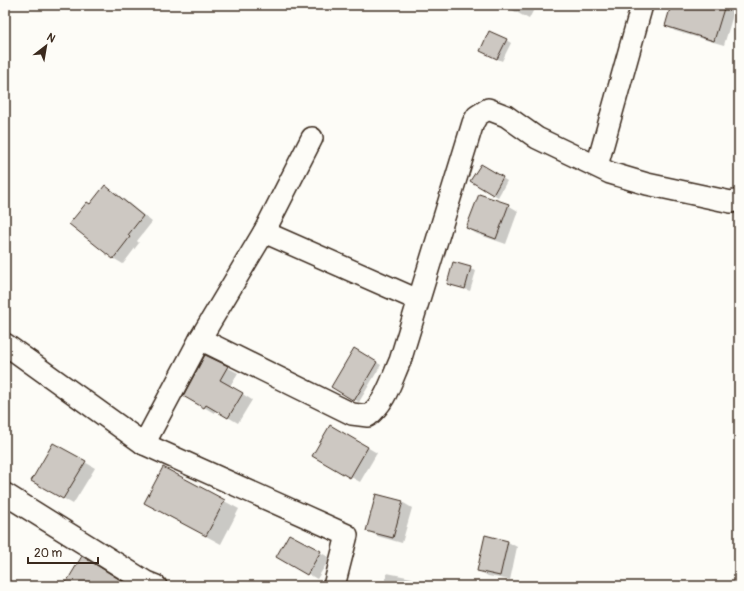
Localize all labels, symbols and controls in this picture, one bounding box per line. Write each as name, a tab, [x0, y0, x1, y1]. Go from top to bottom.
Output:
north arrow	[26, 26, 66, 66]
text: N	[44, 30, 58, 46]
scale bar	[28, 539, 98, 565]
text: 20 m	[34, 546, 63, 561]

